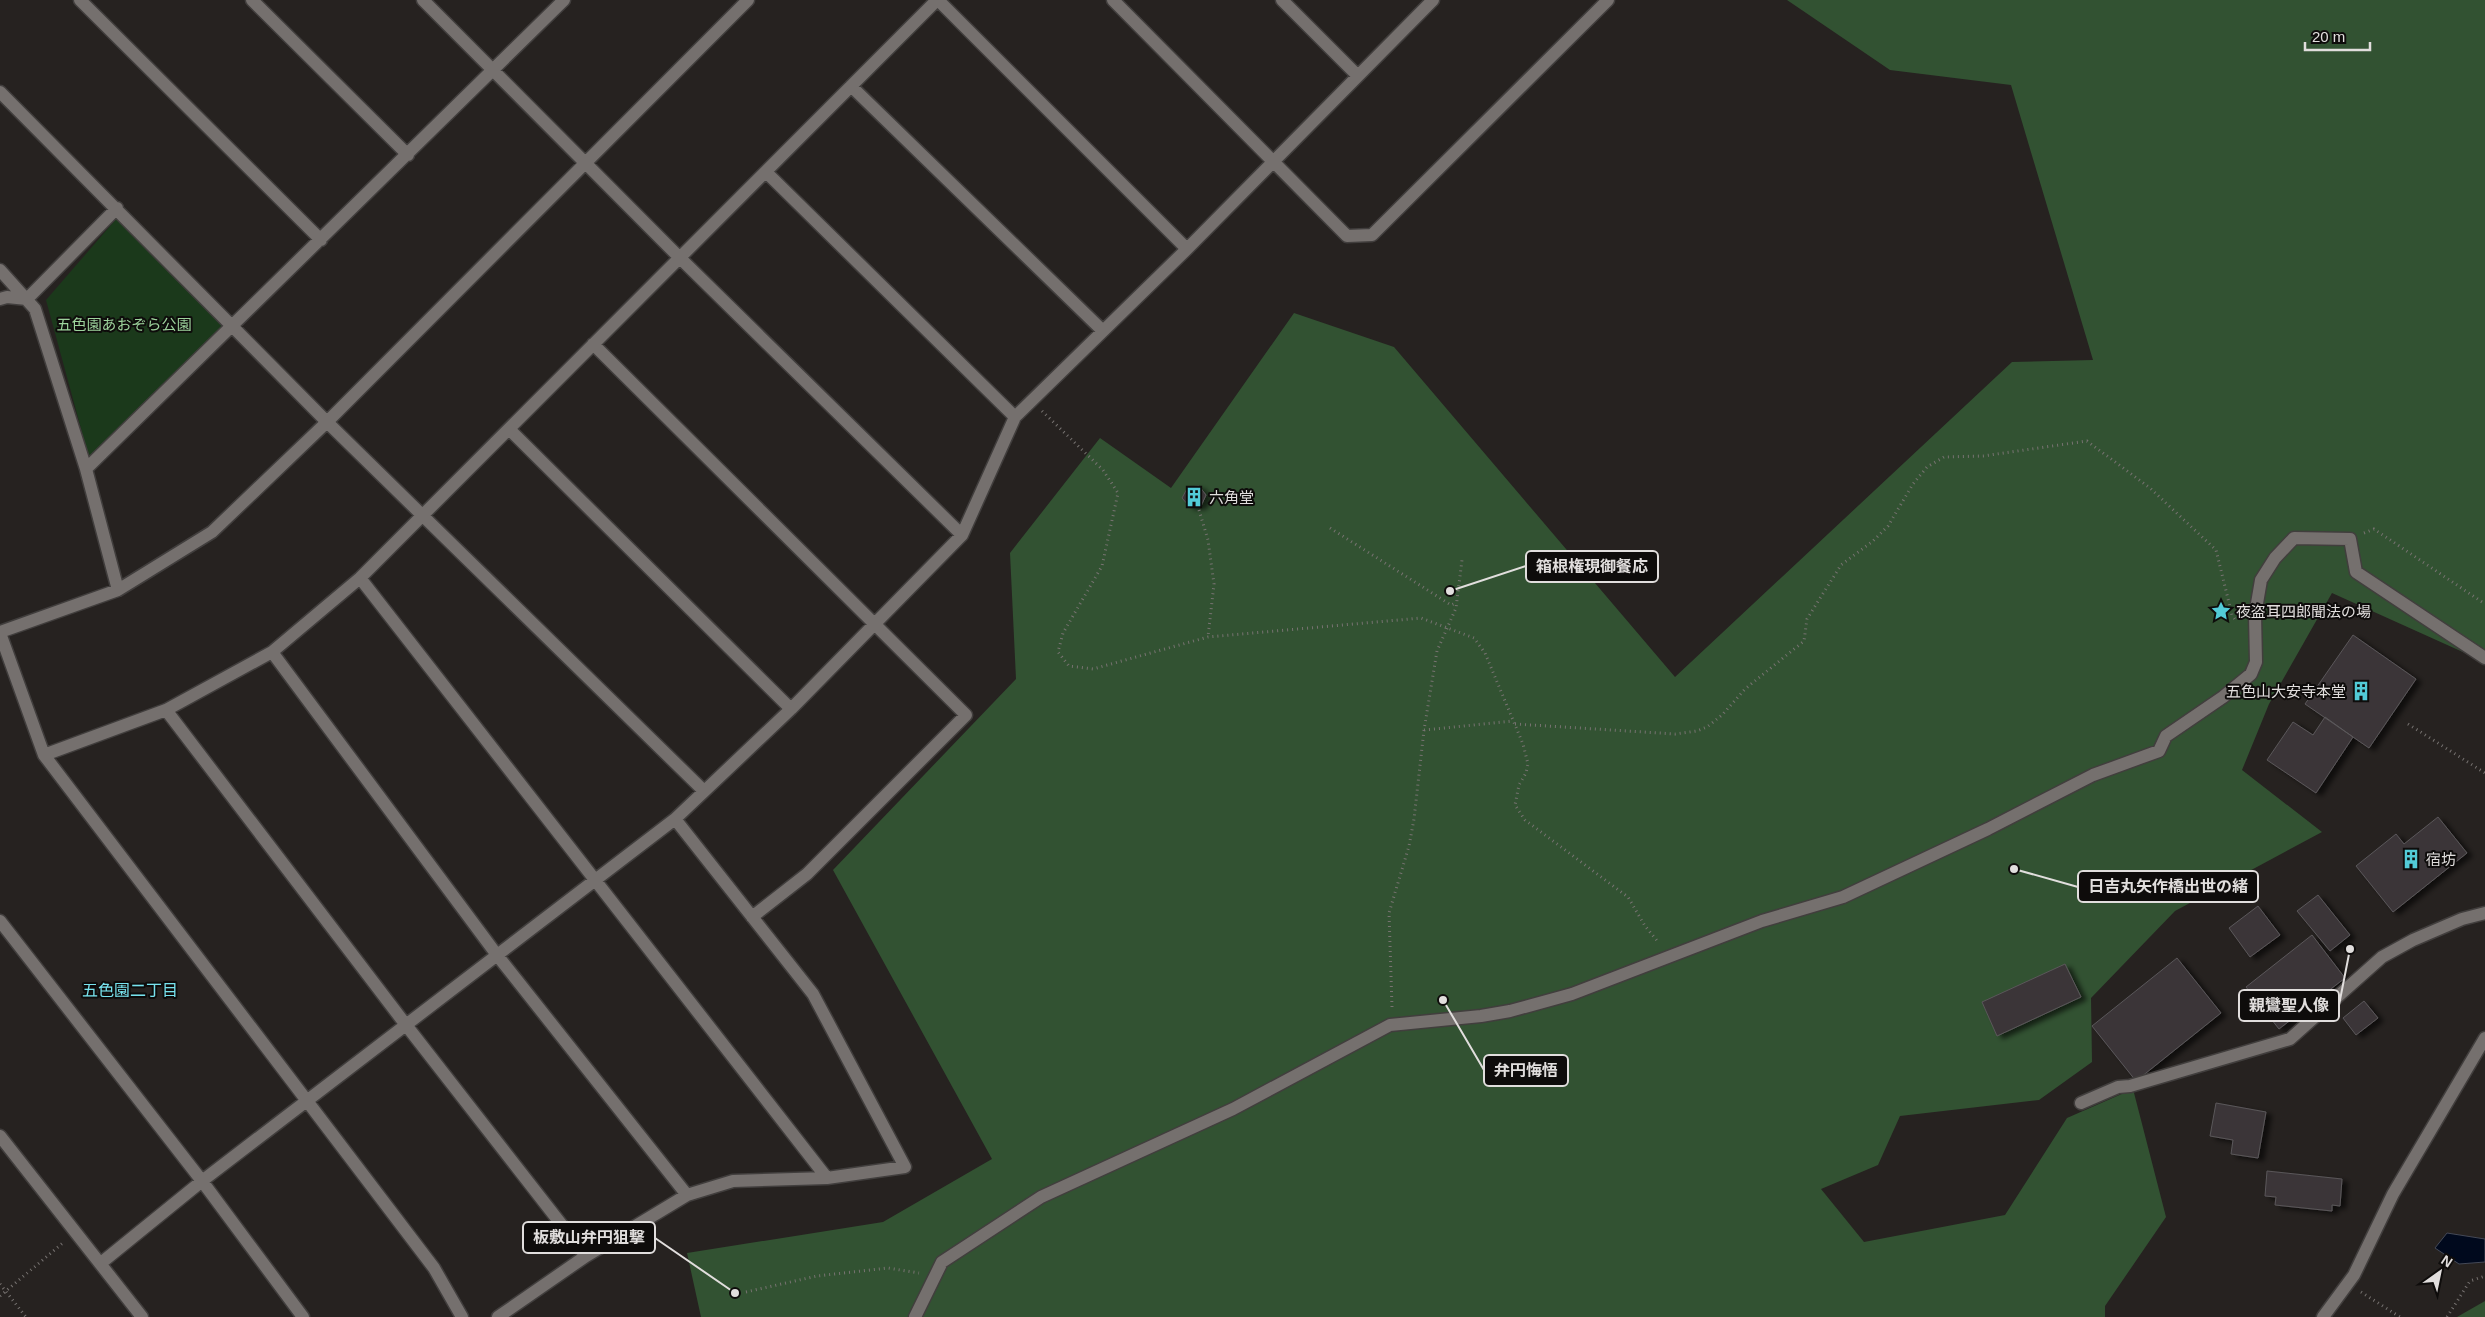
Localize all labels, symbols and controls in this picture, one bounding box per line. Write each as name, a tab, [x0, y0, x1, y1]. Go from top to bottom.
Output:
scale bar	[2305, 20, 2370, 52]
text: 20 m	[2312, 28, 2345, 45]
park label: 五色園あおぞら公園	[56, 316, 192, 333]
building icon: 六角堂	[1183, 486, 1205, 508]
place label: 六角堂	[1209, 489, 1254, 506]
callout: 箱根権現御餐応	[1526, 551, 1658, 582]
text: 箱根権現御餐応	[1536, 557, 1648, 575]
place icon: 夜盗耳四郎聞法の場	[2210, 600, 2232, 622]
place label: 夜盗耳四郎聞法の場	[2236, 603, 2371, 620]
building icon: 五色山大安寺本堂	[2350, 680, 2372, 702]
place label: 五色山大安寺本堂	[2226, 683, 2346, 700]
building icon: 宿坊	[2400, 848, 2422, 870]
place label: 宿坊	[2426, 851, 2456, 868]
callout: 日吉丸矢作橋出世の緒	[2078, 871, 2258, 902]
text: 日吉丸矢作橋出世の緒	[2088, 878, 2248, 895]
district label: 五色園二丁目	[82, 982, 178, 999]
callout: 親鸞聖人像	[2239, 990, 2339, 1021]
text: 親鸞聖人像	[2249, 996, 2329, 1014]
callout: 弁円悔悟	[1484, 1055, 1568, 1086]
text: 弁円悔悟	[1494, 1062, 1558, 1079]
callout: 板敷山弁円狙撃	[523, 1222, 655, 1253]
text: 板敷山弁円狙撃	[533, 1228, 645, 1246]
north arrow	[2415, 1247, 2465, 1297]
text: N	[2438, 1252, 2456, 1271]

